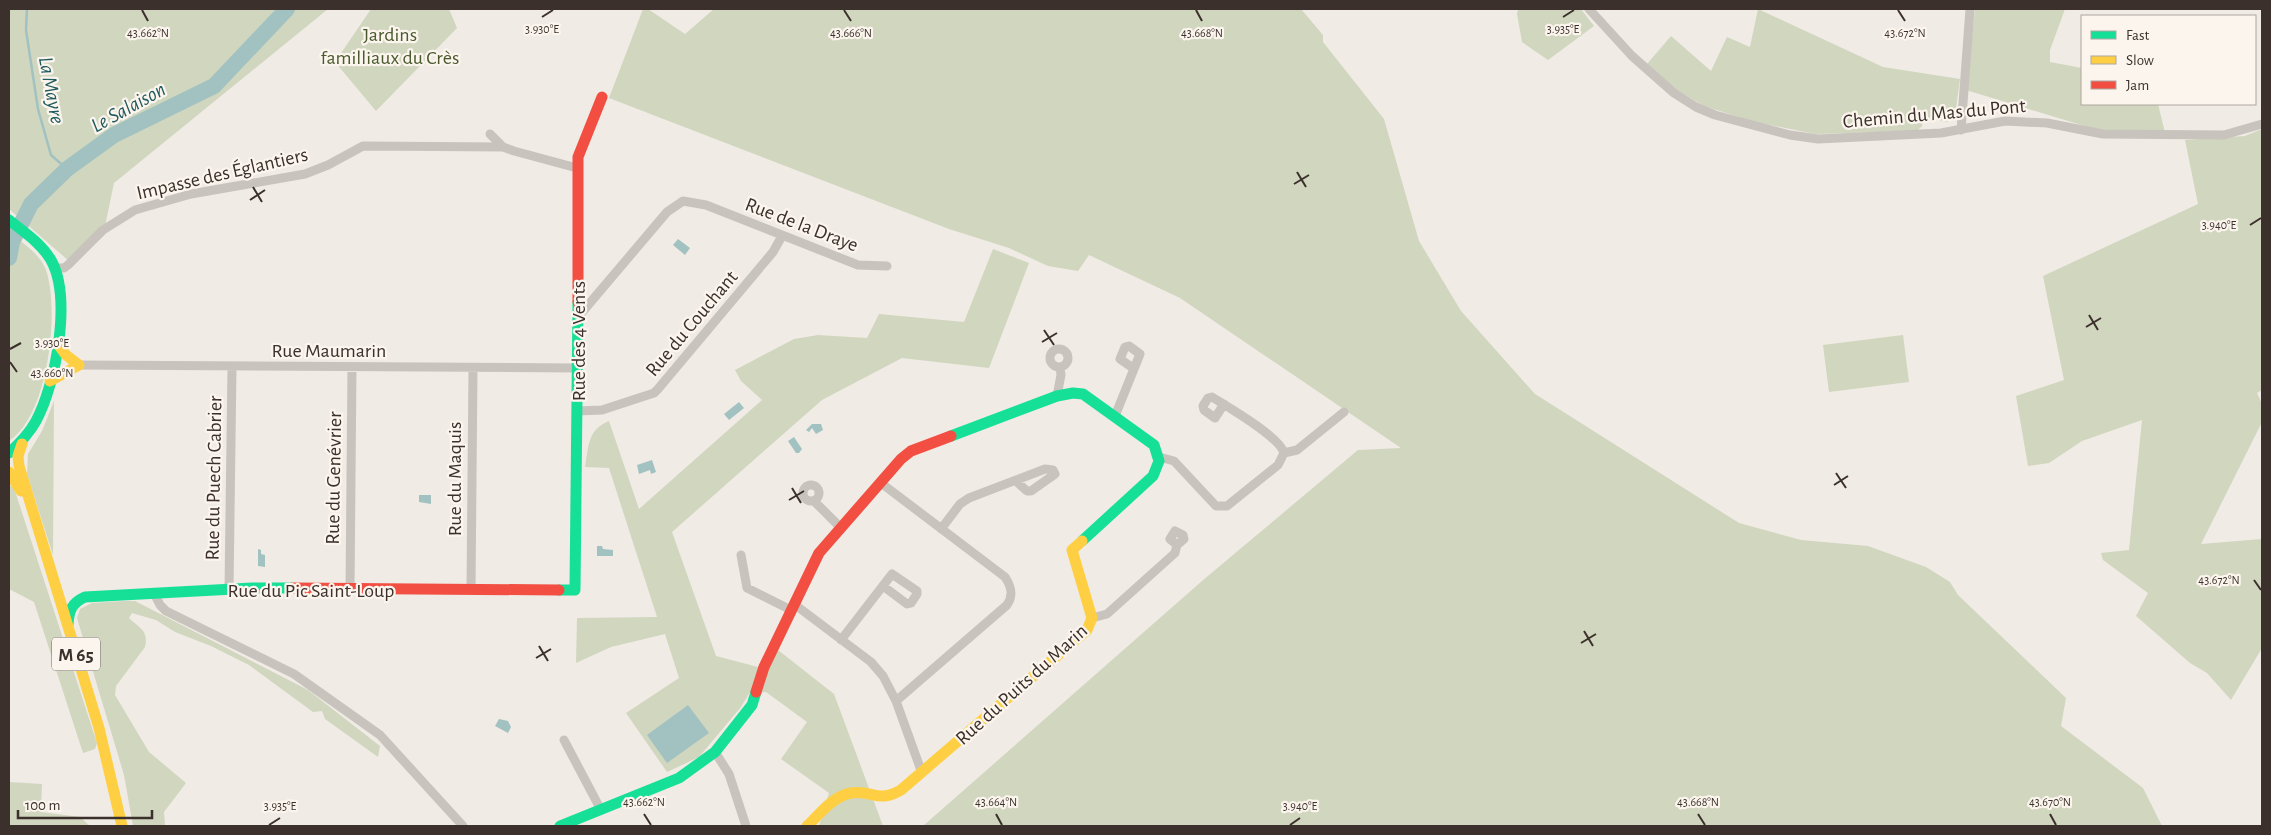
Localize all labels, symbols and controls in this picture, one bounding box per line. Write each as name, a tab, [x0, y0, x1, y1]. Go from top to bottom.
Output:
legend	[2081, 15, 2256, 105]
text: 3.930°E	[525, 23, 559, 35]
text: 3.935°E	[1547, 23, 1580, 35]
park label: Jardins familliaux du Crès	[321, 25, 459, 68]
text: 43.662°N	[127, 27, 169, 39]
text: 43.666°N	[830, 27, 872, 39]
text: 43.668°N	[1181, 27, 1223, 39]
text: 43.672°N	[1884, 27, 1926, 39]
text: Fast	[2126, 28, 2150, 43]
text: Slow	[2126, 53, 2154, 68]
water label: La Mayre	[35, 55, 68, 126]
water label: Le Salaison	[88, 78, 169, 136]
text: Jam	[2126, 78, 2149, 93]
street label: Chemin du Mas du Pont	[1842, 96, 2027, 132]
street label: Impasse des Églantiers	[134, 144, 310, 203]
street label: Rue de la Draye	[742, 194, 861, 256]
text: 3.940°E	[2202, 219, 2237, 231]
street label: Rue du Couchant	[642, 267, 742, 380]
street label: Rue des 4 Vents	[569, 281, 589, 401]
text: 3.930°E	[35, 337, 69, 349]
street label: Rue Maumarin	[272, 341, 386, 361]
text: 43.660°N	[31, 367, 73, 379]
street label: Rue du Puech Cabrier	[203, 395, 225, 561]
street label: Rue du Genévrier	[323, 411, 345, 545]
street label: Rue du Maquis	[445, 422, 465, 536]
text: 43.672°N	[2198, 574, 2240, 586]
street label: Rue du Pic Saint-Loup	[228, 581, 394, 601]
street label: Rue du Puits du Marin	[952, 621, 1091, 749]
road number: M 65	[52, 638, 100, 671]
scale bar	[18, 788, 151, 820]
text: 43.662°N	[623, 796, 665, 808]
text: 43.664°N	[975, 796, 1017, 808]
text: 43.668°N	[1677, 796, 1719, 808]
text: 43.670°N	[2029, 796, 2071, 808]
text: 100 m	[25, 798, 60, 813]
text: 3.935°E	[264, 800, 297, 812]
text: 3.940°E	[1283, 800, 1318, 812]

